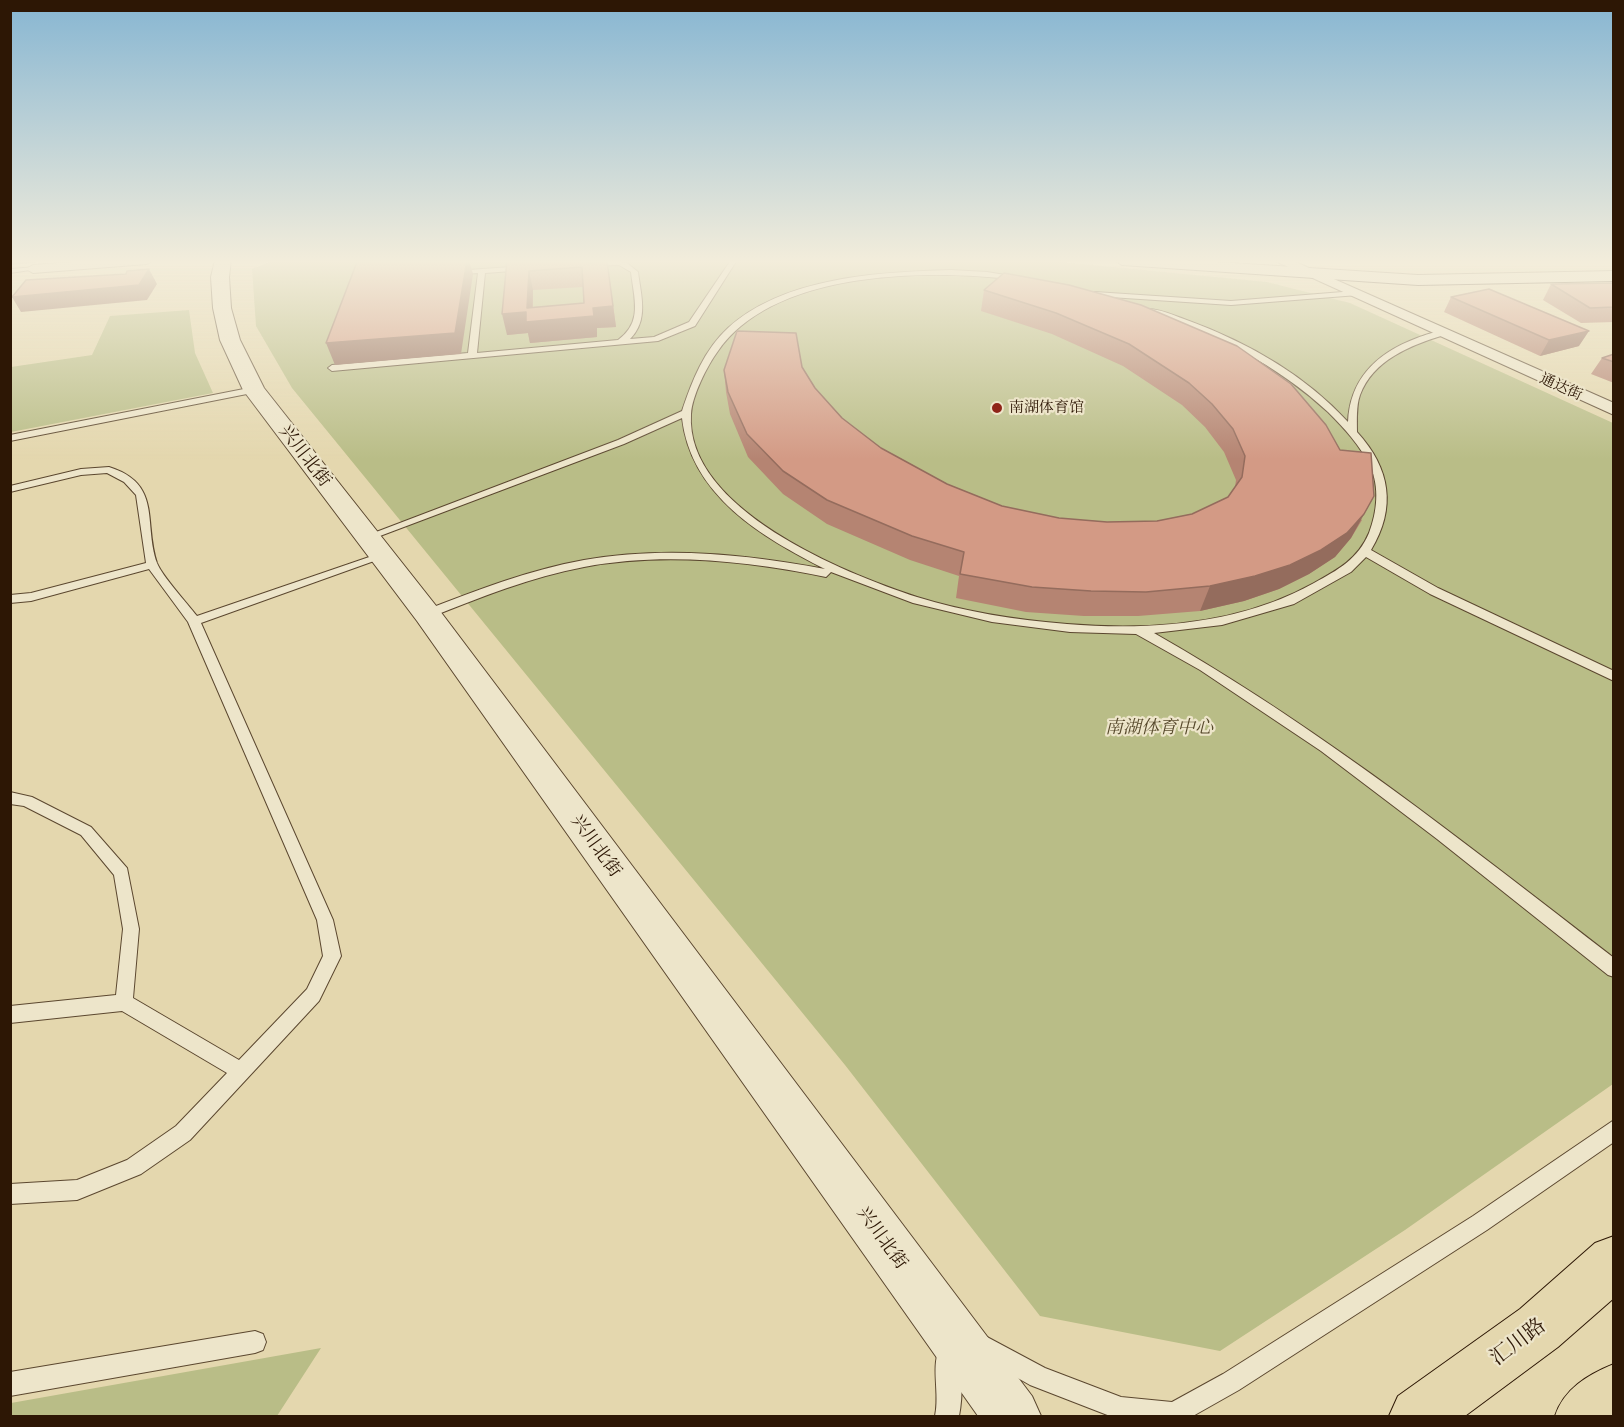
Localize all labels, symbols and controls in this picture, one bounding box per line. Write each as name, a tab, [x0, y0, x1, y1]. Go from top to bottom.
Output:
street label: 通达街	[1537, 370, 1585, 404]
place label: 南湖体育馆	[1009, 399, 1084, 417]
marker: 南湖体育馆	[990, 401, 1004, 415]
street label: 兴川北街	[274, 421, 336, 491]
park label: 南湖体育中心	[1105, 717, 1213, 739]
street label: 兴川北街	[566, 811, 626, 881]
street label: 兴川北街	[852, 1203, 912, 1273]
street label: 汇川路	[1485, 1313, 1551, 1371]

